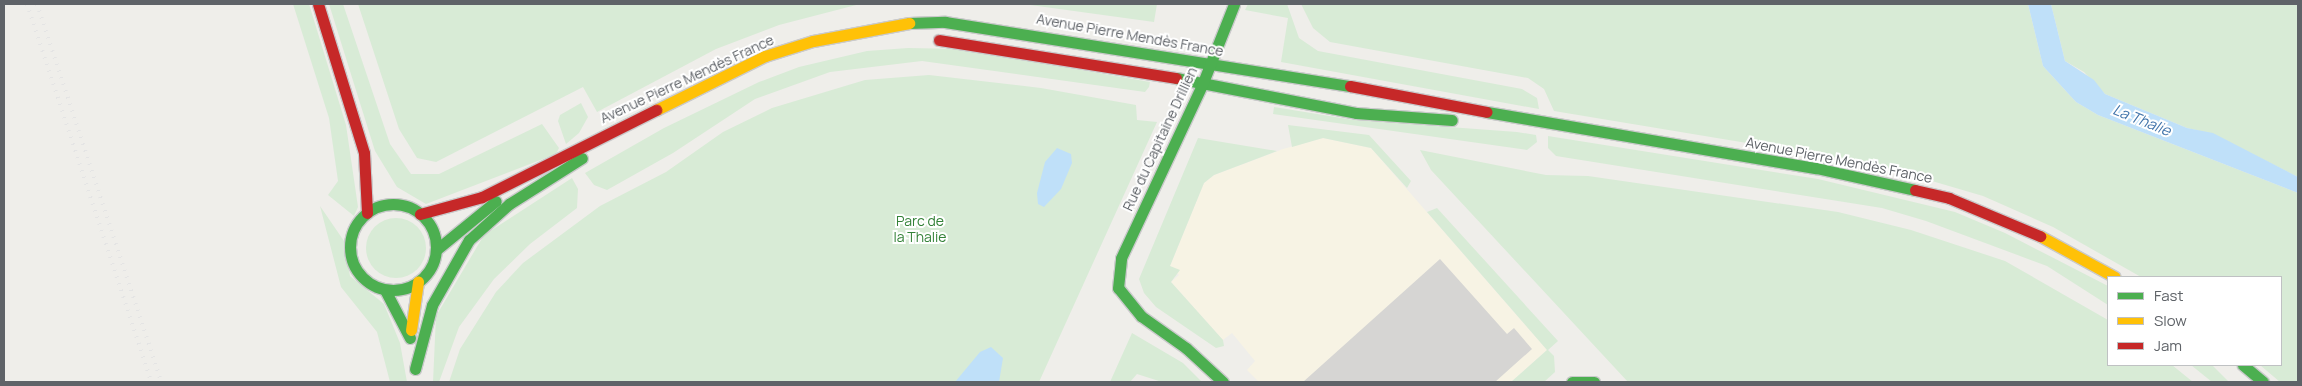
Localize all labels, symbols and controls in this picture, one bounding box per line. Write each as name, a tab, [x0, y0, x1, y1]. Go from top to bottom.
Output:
street label: Avenue Pierre Mendès France	[1035, 10, 1225, 60]
street label: Avenue Pierre Mendès France	[597, 31, 777, 127]
street label: Rue du Capitaine Drillien	[1119, 64, 1201, 214]
water label: La Thalie	[2110, 100, 2174, 140]
street label: Avenue Pierre Mendès France	[1744, 134, 1934, 186]
park label: Parc de la Thalie	[893, 213, 947, 246]
legend	[2107, 276, 2282, 366]
text: Fast	[2154, 285, 2183, 306]
text: Slow	[2154, 310, 2187, 331]
text: Jam	[2154, 335, 2182, 356]

